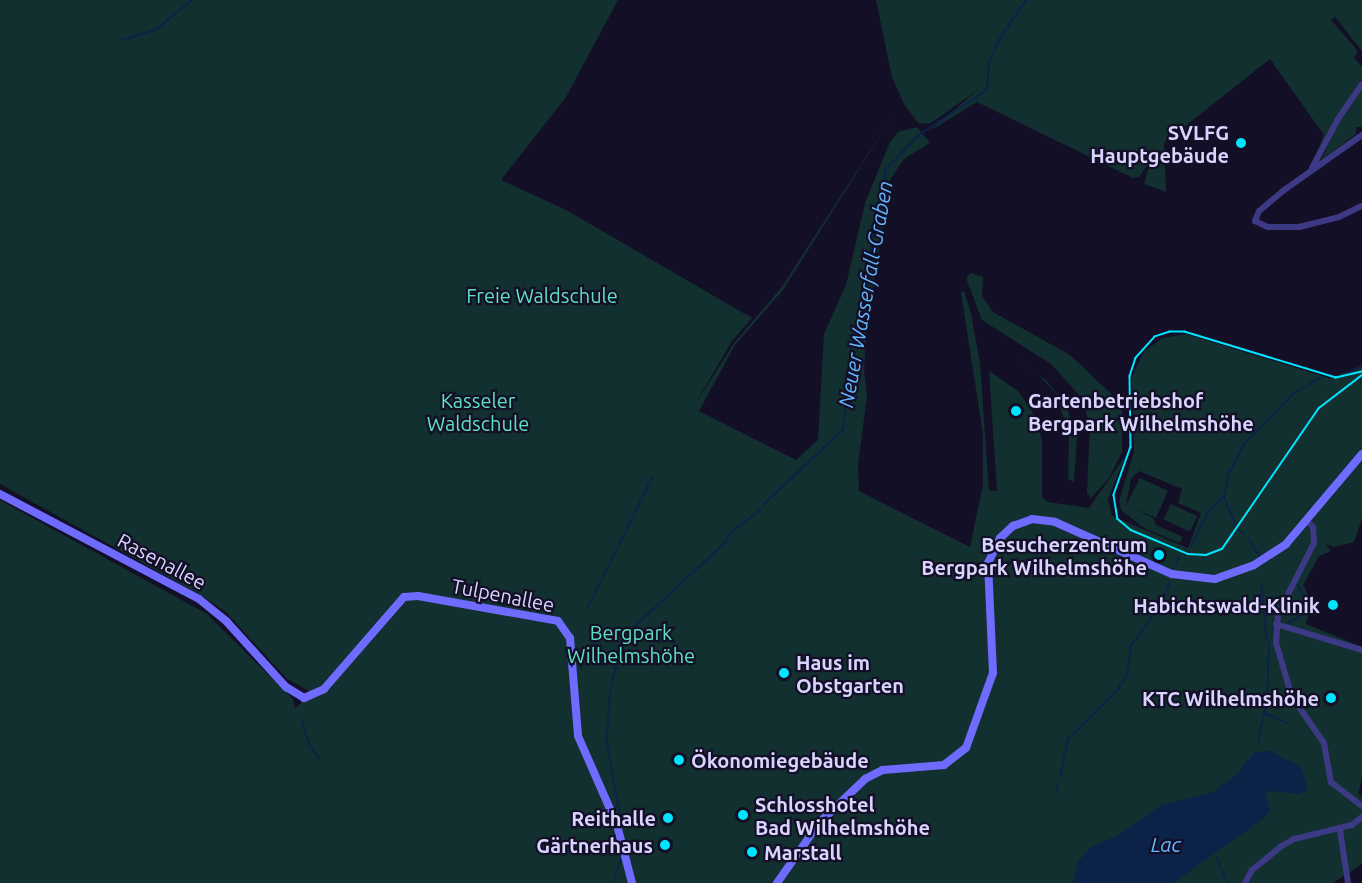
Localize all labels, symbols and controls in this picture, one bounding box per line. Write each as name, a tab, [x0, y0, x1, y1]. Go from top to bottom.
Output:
place label: SVLFG Hauptgebäude	[1090, 120, 1229, 167]
marker: SVLFG Hauptgebäude	[1234, 136, 1248, 150]
water label: Neuer Wasserfall-Graben	[833, 179, 897, 409]
park label: Freie Waldschule	[466, 283, 618, 307]
park label: Kasseler Waldschule	[427, 388, 529, 435]
place label: Gartenbetriebshof Bergpark Wilhelmshöhe	[1028, 388, 1254, 435]
marker: Gartenbetriebshof Bergpark Wilhelmshöhe	[1009, 404, 1023, 418]
street label: Rasenallee	[114, 528, 210, 594]
place label: Besucherzentrum Bergpark Wilhelmshöhe	[921, 532, 1147, 579]
marker: Besucherzentrum Bergpark Wilhelmshöhe	[1152, 548, 1166, 562]
street label: Tulpenallee	[450, 573, 556, 617]
place label: Habichtswald-Klinik	[1133, 593, 1320, 617]
marker: Habichtswald-Klinik	[1324, 596, 1342, 614]
park label: Bergpark Wilhelmshöhe	[567, 621, 695, 668]
place label: Haus im Obstgarten	[796, 650, 904, 697]
marker: Haus im Obstgarten	[777, 666, 791, 680]
place label: KTC Wilhelmshöhe	[1142, 686, 1319, 710]
marker: KTC Wilhelmshöhe	[1324, 691, 1338, 705]
place label: Ökonomiegebäude	[691, 748, 869, 772]
marker: Ökonomiegebäude	[672, 753, 686, 767]
place label: Schlosshotel Bad Wilhelmshöhe	[755, 792, 930, 839]
place label: Reithalle	[571, 806, 656, 830]
marker: Schlosshotel Bad Wilhelmshöhe	[736, 808, 750, 822]
marker: Reithalle	[661, 811, 675, 825]
water label: Lac	[1151, 831, 1181, 857]
place label: Gärtnerhaus	[536, 833, 653, 857]
marker: Gärtnerhaus	[658, 838, 672, 852]
place label: Marstall	[764, 840, 842, 864]
marker: Marstall	[745, 845, 759, 859]

